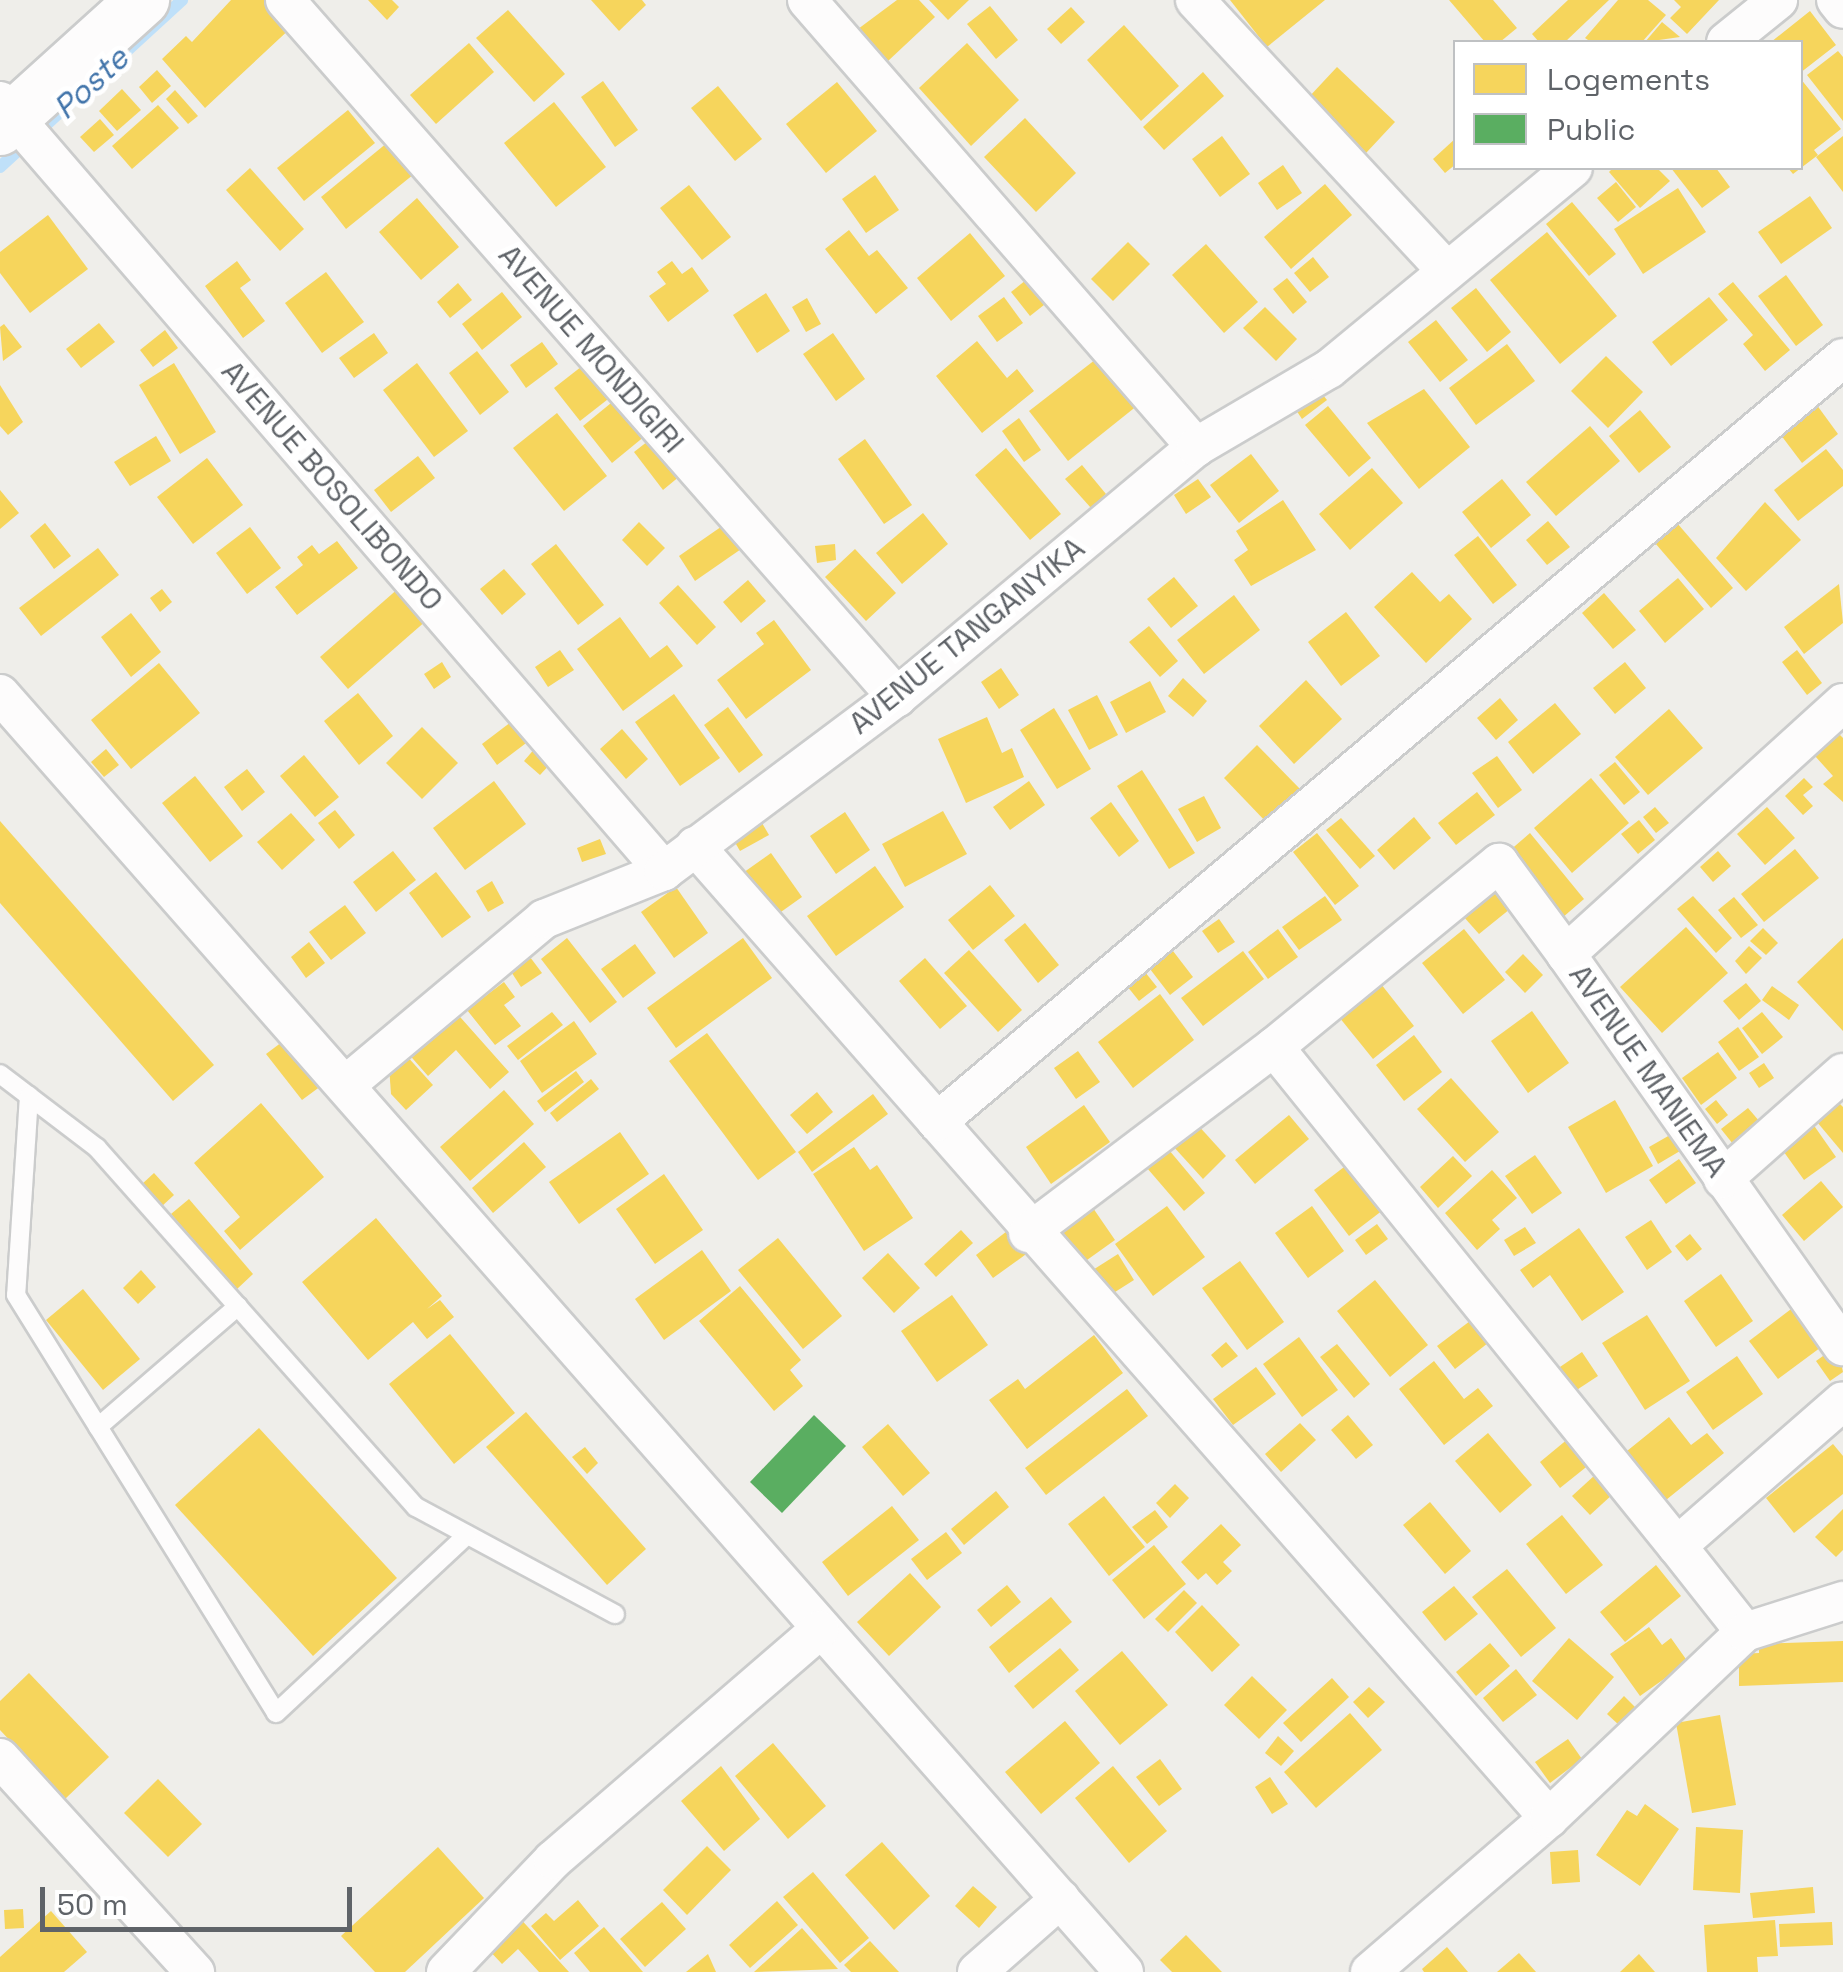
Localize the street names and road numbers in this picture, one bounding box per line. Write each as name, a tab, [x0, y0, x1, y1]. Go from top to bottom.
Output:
street label: AVENUE MONDIGIRI	[491, 238, 691, 460]
street label: AVENUE BOSOLIBONDO	[214, 354, 450, 618]
street label: AVENUE TANGANYIKA	[842, 530, 1092, 742]
street label: AVENUE MANIEMA	[1561, 958, 1735, 1184]

